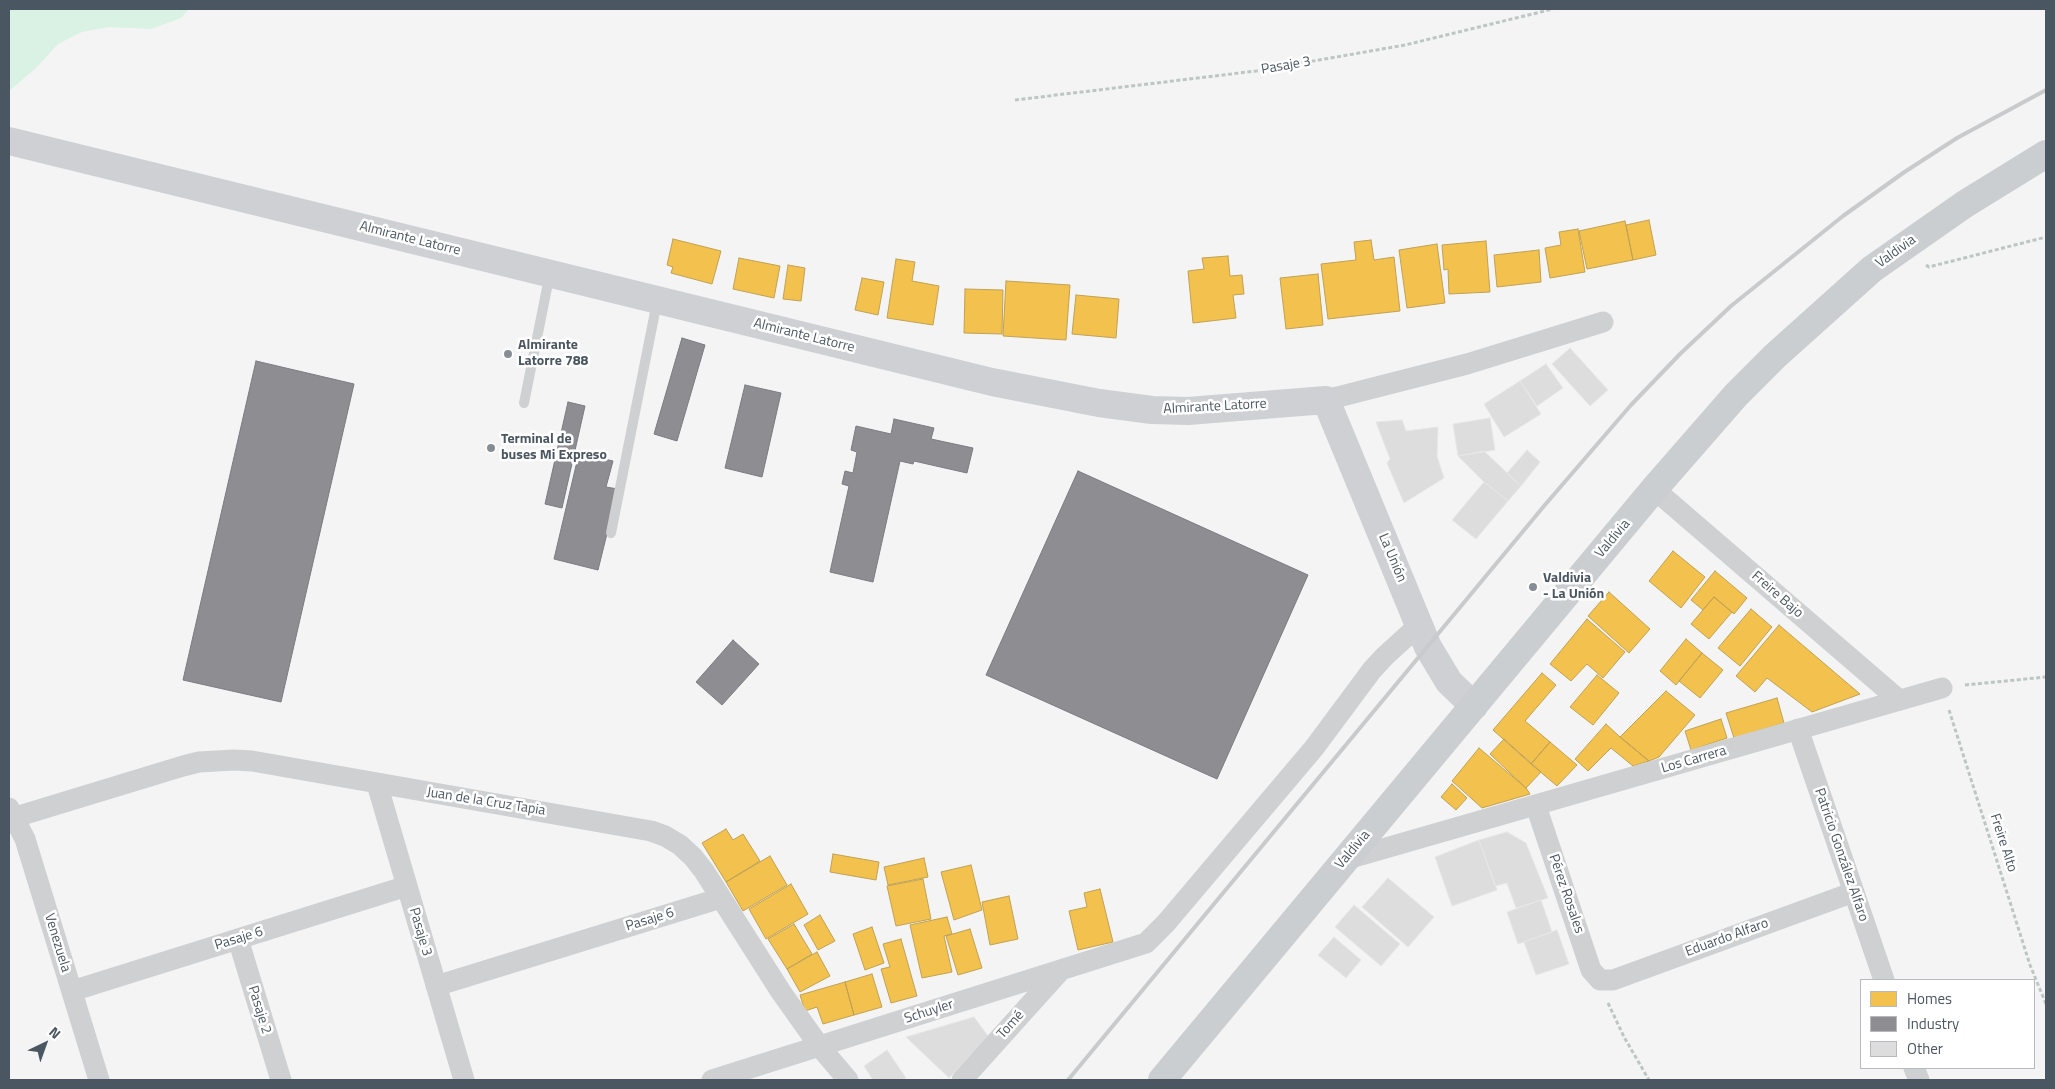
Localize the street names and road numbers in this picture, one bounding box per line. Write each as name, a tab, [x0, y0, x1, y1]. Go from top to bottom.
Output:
street label: Pasaje 3	[1260, 53, 1312, 79]
street label: Almirante Latorre	[358, 218, 462, 260]
street label: Valdivia	[1873, 232, 1919, 272]
street label: Almirante Latorre	[752, 315, 856, 357]
street label: Almirante Latorre	[1163, 396, 1267, 418]
street label: Valdivia	[1592, 516, 1634, 562]
street label: La Unión	[1374, 531, 1410, 585]
street label: Freire Bajo	[1748, 568, 1806, 622]
street label: Los Carrera	[1660, 743, 1728, 777]
street label: Juan de la Cruz Tapia	[425, 784, 547, 820]
street label: Patricio González Alfaro	[1810, 786, 1872, 924]
street label: Freire Alto	[1986, 812, 2020, 874]
street label: Valdivia	[1332, 827, 1374, 873]
street label: Pérez Rosales	[1545, 852, 1587, 936]
street label: Pasaje 6	[624, 905, 676, 935]
street label: Pasaje 3	[405, 906, 435, 958]
street label: Venezuela	[40, 912, 74, 974]
street label: Eduardo Alfaro	[1683, 915, 1771, 961]
street label: Pasaje 6	[213, 924, 265, 954]
street label: Pasaje 2	[244, 984, 274, 1036]
street label: Schuyler	[902, 996, 956, 1028]
street label: Tomé	[994, 1007, 1028, 1043]

